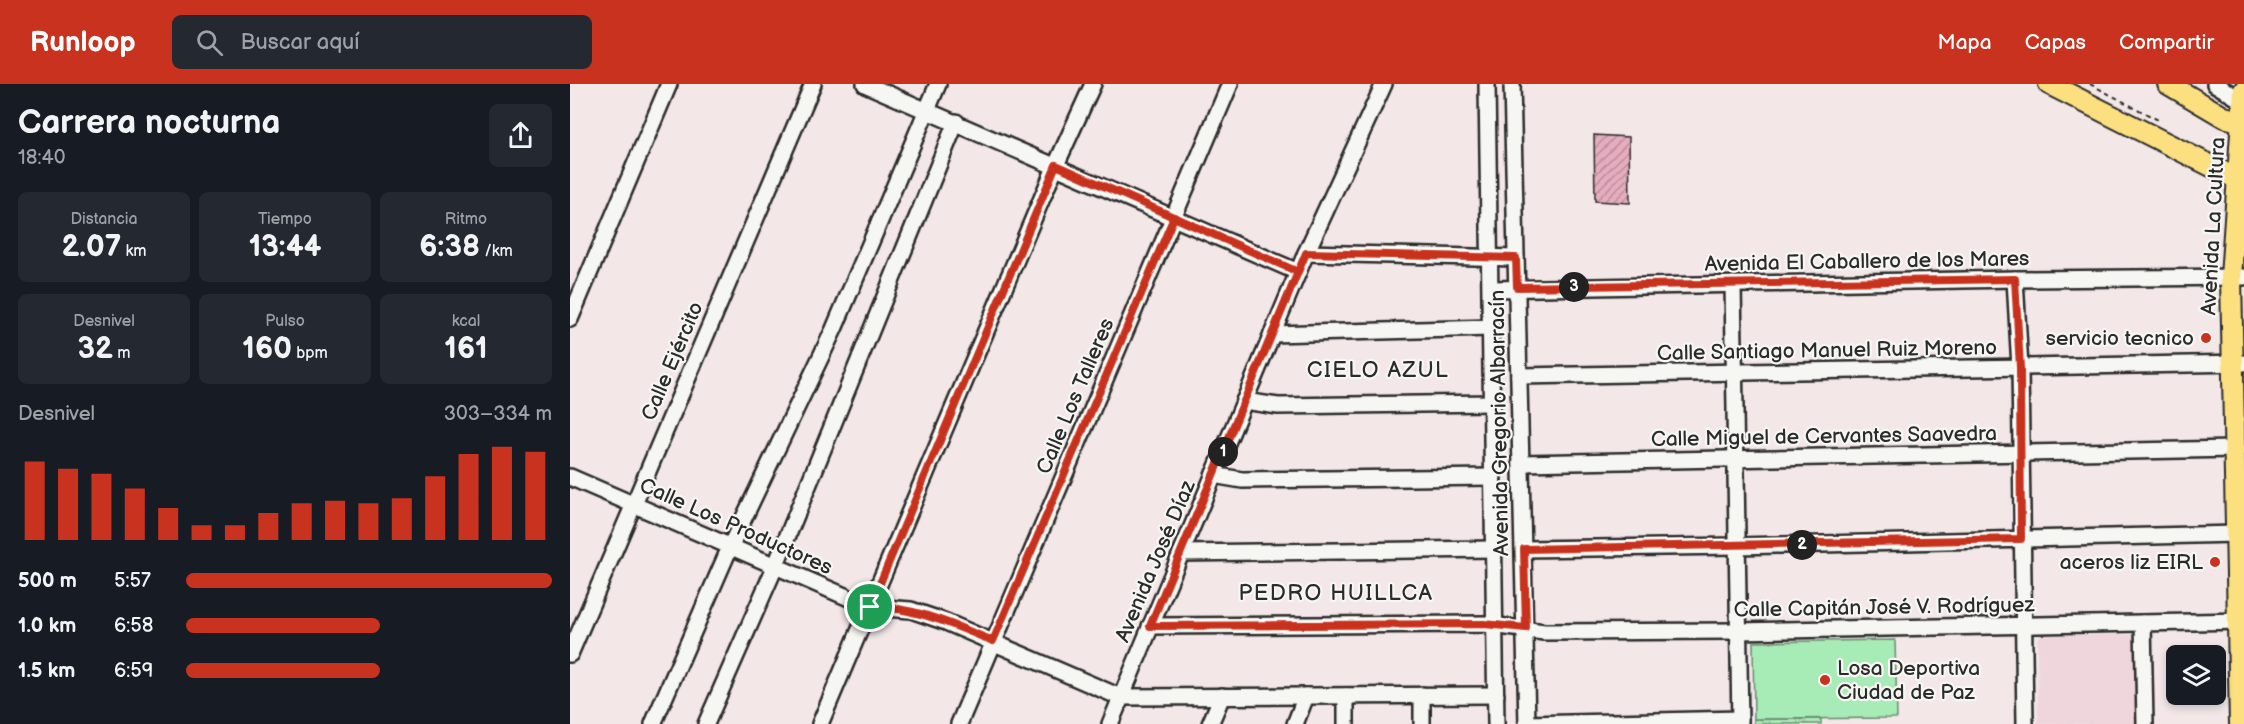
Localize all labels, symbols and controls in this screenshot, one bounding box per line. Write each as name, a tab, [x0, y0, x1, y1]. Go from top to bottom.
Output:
search box	[172, 15, 592, 69]
text: Runloop	[30, 26, 136, 59]
icon: search	[193, 26, 226, 59]
text: Buscar aquí	[241, 29, 360, 56]
text: Mapa	[1938, 30, 1992, 55]
text: Capas	[2025, 30, 2086, 55]
text: Compartir	[2119, 30, 2214, 55]
text: Carrera nocturna	[18, 103, 280, 143]
button: share	[489, 104, 552, 167]
street label: Avenida La Cultura	[2196, 136, 2231, 316]
text: 18:40	[18, 146, 65, 170]
text: Distancia	[70, 210, 138, 229]
text: Tiempo	[258, 210, 312, 229]
text: Ritmo	[445, 210, 487, 229]
text: 2.07	[61, 229, 121, 265]
text: 13:44	[249, 229, 321, 265]
text: 6:38	[419, 229, 480, 265]
text: km	[121, 242, 147, 261]
text: /km	[480, 242, 513, 261]
street label: Avenida El Caballero de los Mares	[1704, 246, 2030, 277]
pin: 3	[1559, 272, 1589, 302]
text: 3	[1569, 277, 1579, 296]
street label: Avenida Gregorio Albarracín	[1485, 290, 1514, 556]
street label: Calle Ejército	[636, 298, 709, 424]
text: Desnivel	[73, 312, 135, 331]
text: Pulso	[265, 312, 305, 331]
text: kcal	[452, 312, 480, 331]
street label: Calle Los Talleres	[1031, 314, 1120, 478]
place label: servicio tecnico	[2046, 326, 2194, 351]
text: 32	[77, 331, 113, 367]
text: 160	[242, 331, 292, 367]
text: 161	[444, 331, 488, 367]
marker: servicio tecnico	[2199, 331, 2213, 345]
street label: Calle Santiago Manuel Ruiz Moreno	[1657, 335, 1997, 366]
text: m	[113, 344, 131, 363]
text: bpm	[292, 344, 328, 363]
district label: CIELO AZUL	[1307, 357, 1449, 384]
text: Desnivel	[18, 402, 95, 426]
text: 303–334 m	[444, 402, 552, 426]
street label: Calle Miguel de Cervantes Saavedra	[1651, 421, 1997, 452]
pin: 1	[1208, 437, 1238, 467]
text: 1	[1220, 442, 1226, 461]
street label: Calle Los Productores	[635, 473, 836, 580]
street label: Avenida José Díaz	[1110, 476, 1201, 646]
pin: 2	[1787, 530, 1817, 560]
text: 2	[1797, 535, 1807, 554]
place label: aceros liz EIRL	[2060, 550, 2203, 575]
marker: aceros liz EIRL	[2208, 555, 2222, 569]
text: 500 m	[18, 569, 77, 593]
text: 5:57	[114, 569, 151, 593]
district label: PEDRO HUILLCA	[1239, 580, 1434, 607]
pin	[844, 581, 895, 632]
icon: arrive	[853, 590, 886, 623]
street label: Calle Capitán José V. Rodríguez	[1733, 592, 2036, 623]
text: 1.0 km	[18, 614, 76, 638]
text: 6:58	[114, 614, 153, 638]
map controls	[2166, 645, 2226, 705]
button: layers	[2166, 645, 2226, 705]
place label: Losa Deportiva Ciudad de Paz	[1837, 656, 1980, 705]
text: 1.5 km	[18, 659, 75, 683]
text: 6:59	[114, 659, 153, 683]
marker: Losa Deportiva Ciudad de Paz	[1818, 673, 1832, 687]

